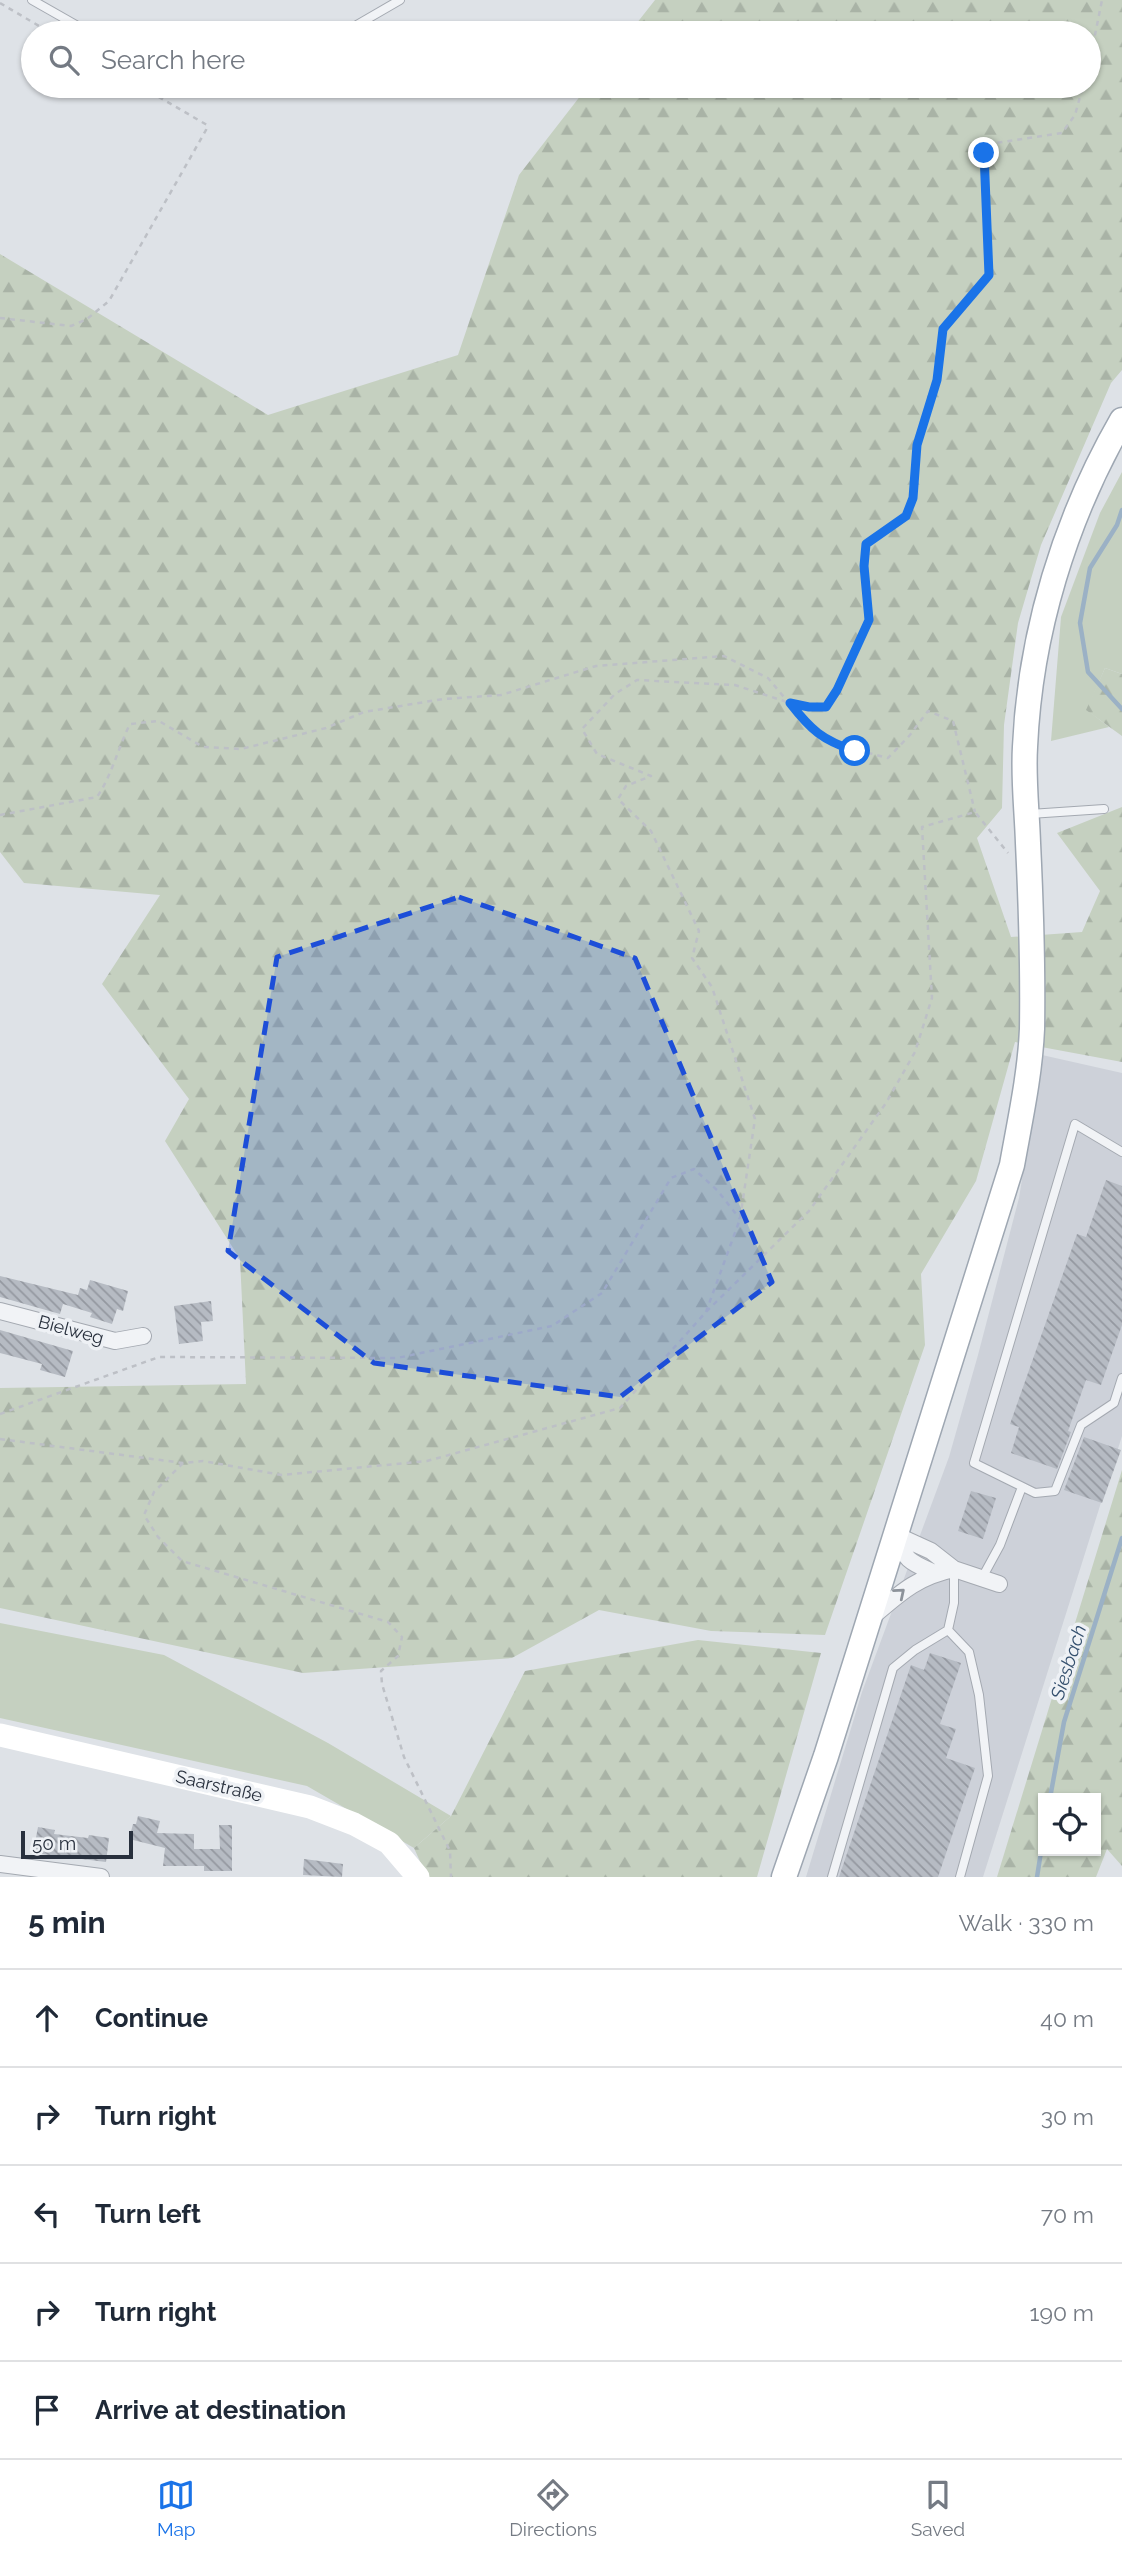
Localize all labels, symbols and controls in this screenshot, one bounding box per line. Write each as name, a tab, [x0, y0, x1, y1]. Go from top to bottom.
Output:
search box	[21, 21, 1101, 98]
icon: search	[45, 41, 83, 79]
text: Search here	[101, 45, 245, 75]
route end	[968, 137, 999, 168]
route start	[839, 735, 870, 766]
street label: Bielweg	[36, 1311, 106, 1348]
one-way arrow	[892, 1589, 905, 1601]
water label: Siesbach	[1045, 1622, 1090, 1703]
street label: Saarstraße	[174, 1765, 265, 1806]
map controls	[1038, 1793, 1101, 1856]
button: locate	[1038, 1793, 1101, 1856]
scale bar	[21, 1828, 133, 1860]
text: 50 m	[32, 1832, 76, 1854]
text: 5 min	[28, 1905, 106, 1940]
text: Walk · 330 m	[958, 1909, 1094, 1936]
icon: ahead	[28, 1999, 66, 2037]
text: Continue	[95, 2003, 208, 2033]
text: 40 m	[1040, 2005, 1094, 2032]
icon: right	[28, 2097, 66, 2135]
text: Turn right	[95, 2101, 216, 2131]
text: 30 m	[1041, 2103, 1094, 2130]
icon: left	[28, 2195, 66, 2233]
text: Turn left	[95, 2199, 201, 2229]
text: 70 m	[1041, 2201, 1094, 2228]
icon: right	[28, 2293, 66, 2331]
text: Turn right	[95, 2297, 216, 2327]
text: 190 m	[1030, 2299, 1094, 2326]
icon: arrive	[28, 2391, 66, 2429]
text: Arrive at destination	[95, 2395, 346, 2425]
tab: Map	[157, 2476, 196, 2540]
tab: Directions	[509, 2476, 597, 2540]
tab: Saved	[911, 2476, 965, 2540]

